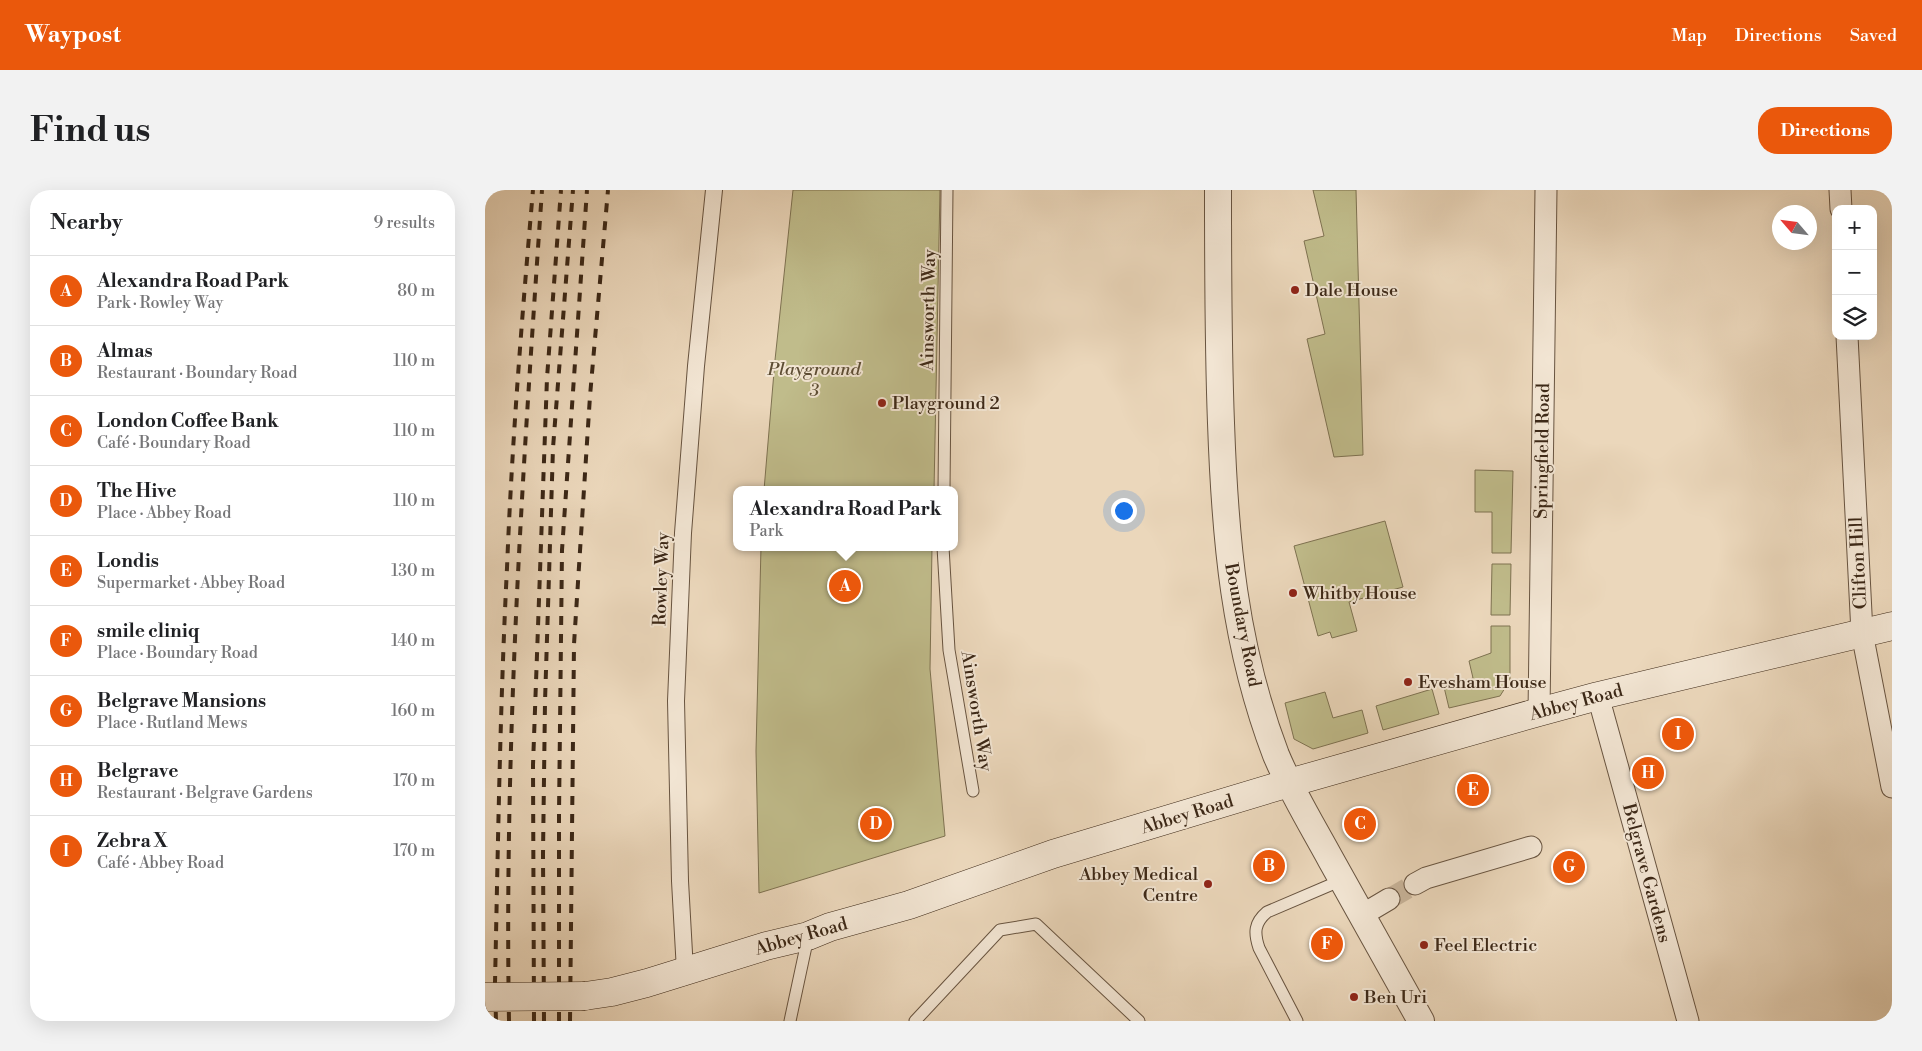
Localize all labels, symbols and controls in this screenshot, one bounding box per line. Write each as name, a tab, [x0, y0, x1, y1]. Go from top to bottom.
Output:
text: Waypost	[25, 20, 121, 50]
text: Map	[1671, 24, 1707, 47]
text: Directions	[1735, 24, 1822, 47]
text: Saved	[1850, 24, 1897, 47]
button: Directions	[1758, 107, 1892, 154]
text: Find us	[30, 109, 150, 152]
north arrow	[1772, 205, 1817, 250]
map controls	[1832, 205, 1877, 340]
button: +	[1832, 205, 1877, 250]
text: Nearby	[50, 210, 123, 236]
text: 9 results	[374, 213, 435, 233]
street label: Ainsworth Way	[916, 249, 941, 372]
button: −	[1832, 250, 1877, 295]
text: Alexandra Road Park	[97, 269, 289, 293]
place label: Dale House	[1305, 279, 1398, 302]
text: A	[60, 281, 72, 301]
text: 80 m	[397, 281, 435, 301]
marker: Dale House	[1289, 284, 1301, 296]
text: Park · Rowley Way	[97, 293, 223, 313]
button: layers	[1832, 295, 1877, 340]
text: Almas	[97, 339, 153, 363]
text: B	[60, 351, 72, 371]
text: 110 m	[393, 351, 435, 371]
park label: Playground 3	[766, 358, 862, 402]
text: Restaurant · Boundary Road	[97, 363, 297, 383]
street label: Springfield Road	[1530, 382, 1555, 519]
place label: Playground 2	[892, 392, 1000, 415]
marker: Playground 2	[876, 397, 888, 409]
text: London Coffee Bank	[97, 409, 279, 433]
text: C	[60, 421, 72, 441]
text: 110 m	[393, 421, 435, 441]
text: Café · Boundary Road	[97, 433, 251, 453]
text: The Hive	[97, 479, 177, 503]
popup	[733, 486, 958, 551]
text: D	[60, 491, 72, 511]
text: 110 m	[393, 491, 435, 511]
text: Alexandra Road Park	[749, 497, 942, 521]
your location	[1111, 498, 1137, 524]
text: Place · Abbey Road	[97, 503, 231, 523]
street label: Clifton Hill	[1845, 516, 1872, 610]
text: Park	[749, 521, 783, 541]
street label: Rowley Way	[648, 531, 675, 626]
text: Londis	[97, 549, 159, 573]
street label: Boundary Road	[1219, 560, 1266, 690]
text: E	[60, 561, 72, 581]
text: 130 m	[391, 561, 435, 581]
pin: A	[829, 567, 861, 605]
text: Supermarket · Abbey Road	[97, 573, 285, 593]
place label: Whitby House	[1302, 582, 1417, 605]
marker: Whitby House	[1287, 587, 1299, 599]
text: smile cliniq	[97, 619, 200, 643]
text: F	[60, 631, 72, 651]
text: 140 m	[391, 631, 435, 651]
text: Place · Boundary Road	[97, 643, 258, 663]
street label: Ainsworth Way	[955, 648, 997, 773]
place label: Evesham House	[1418, 671, 1547, 694]
marker: Evesham House	[1402, 676, 1414, 688]
street label: Abbey Road	[1526, 679, 1626, 726]
text: Belgrave Mansions	[97, 689, 266, 713]
text: G	[60, 701, 72, 721]
text: 160 m	[391, 701, 435, 721]
text: Place · Rutland Mews	[97, 713, 247, 733]
pin: I	[1662, 715, 1694, 753]
pin: H	[1632, 754, 1664, 792]
text: Belgrave	[97, 759, 178, 783]
text: H	[59, 771, 73, 791]
text: 170 m	[393, 771, 435, 791]
pin: E	[1457, 771, 1489, 809]
text: Restaurant · Belgrave Gardens	[97, 783, 313, 803]
street label: Abbey Road	[1137, 789, 1237, 840]
street label: Belgrave Gardens	[1617, 800, 1676, 945]
pin: D	[860, 805, 892, 843]
pin: C	[1344, 805, 1376, 843]
text: Zebra X	[97, 829, 167, 853]
text: I	[63, 841, 69, 861]
text: 170 m	[393, 841, 435, 861]
pin: B	[1253, 847, 1285, 885]
pin: G	[1553, 848, 1585, 886]
text: Café · Abbey Road	[97, 853, 224, 873]
place label: Abbey Medical Centre	[1078, 863, 1199, 907]
marker: Abbey Medical Centre	[1202, 878, 1214, 890]
street label: Abbey Road	[751, 912, 851, 961]
pin: F	[1311, 925, 1343, 963]
place label: Feel Electric	[1434, 934, 1537, 957]
marker: Feel Electric	[1418, 939, 1430, 951]
place label: Ben Uri	[1363, 986, 1427, 1009]
marker: Ben Uri	[1348, 991, 1360, 1003]

